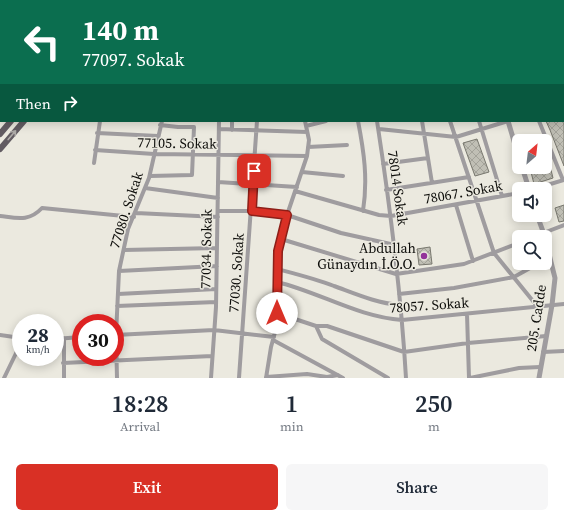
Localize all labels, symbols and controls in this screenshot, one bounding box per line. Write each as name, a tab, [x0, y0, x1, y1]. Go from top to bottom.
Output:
text: 140 m	[82, 11, 159, 49]
icon: left	[16, 16, 68, 68]
text: 77097. Sokak	[82, 47, 184, 72]
icon: right	[59, 92, 81, 114]
text: Then	[16, 93, 51, 114]
one-way arrow	[7, 130, 16, 140]
street label: 77105. Sokak	[137, 132, 217, 154]
north arrow	[512, 134, 552, 174]
map controls	[512, 134, 552, 270]
street label: 78014 Sokak	[383, 149, 413, 227]
pin	[237, 154, 271, 188]
icon: arrive	[243, 160, 265, 182]
street label: 77080. Sokak	[104, 169, 148, 251]
street label: 78067. Sokak	[422, 175, 504, 209]
button: sound	[512, 182, 552, 222]
street label: 77034. Sokak	[195, 209, 217, 289]
button: search	[512, 230, 552, 270]
street label: 77030. Sokak	[223, 232, 249, 313]
place label: Abdullah Günaydın İ.Ö.O.	[317, 238, 416, 274]
marker: Abdullah Günaydın İ.Ö.O.	[419, 251, 429, 261]
street label: 205. Cadde	[521, 283, 551, 353]
position arrow	[256, 292, 298, 334]
street label: 78057. Sokak	[389, 292, 470, 318]
speed limit sign: 30	[72, 314, 124, 366]
text: 28	[27, 321, 49, 349]
text: km/h	[26, 343, 50, 356]
text: 18:28	[111, 387, 169, 420]
text: 1	[286, 387, 298, 420]
text: 250	[415, 387, 453, 420]
text: Arrival	[120, 418, 160, 435]
text: min	[280, 418, 304, 435]
text: m	[428, 418, 440, 435]
button: Exit	[16, 464, 278, 510]
button: Share	[286, 464, 548, 510]

